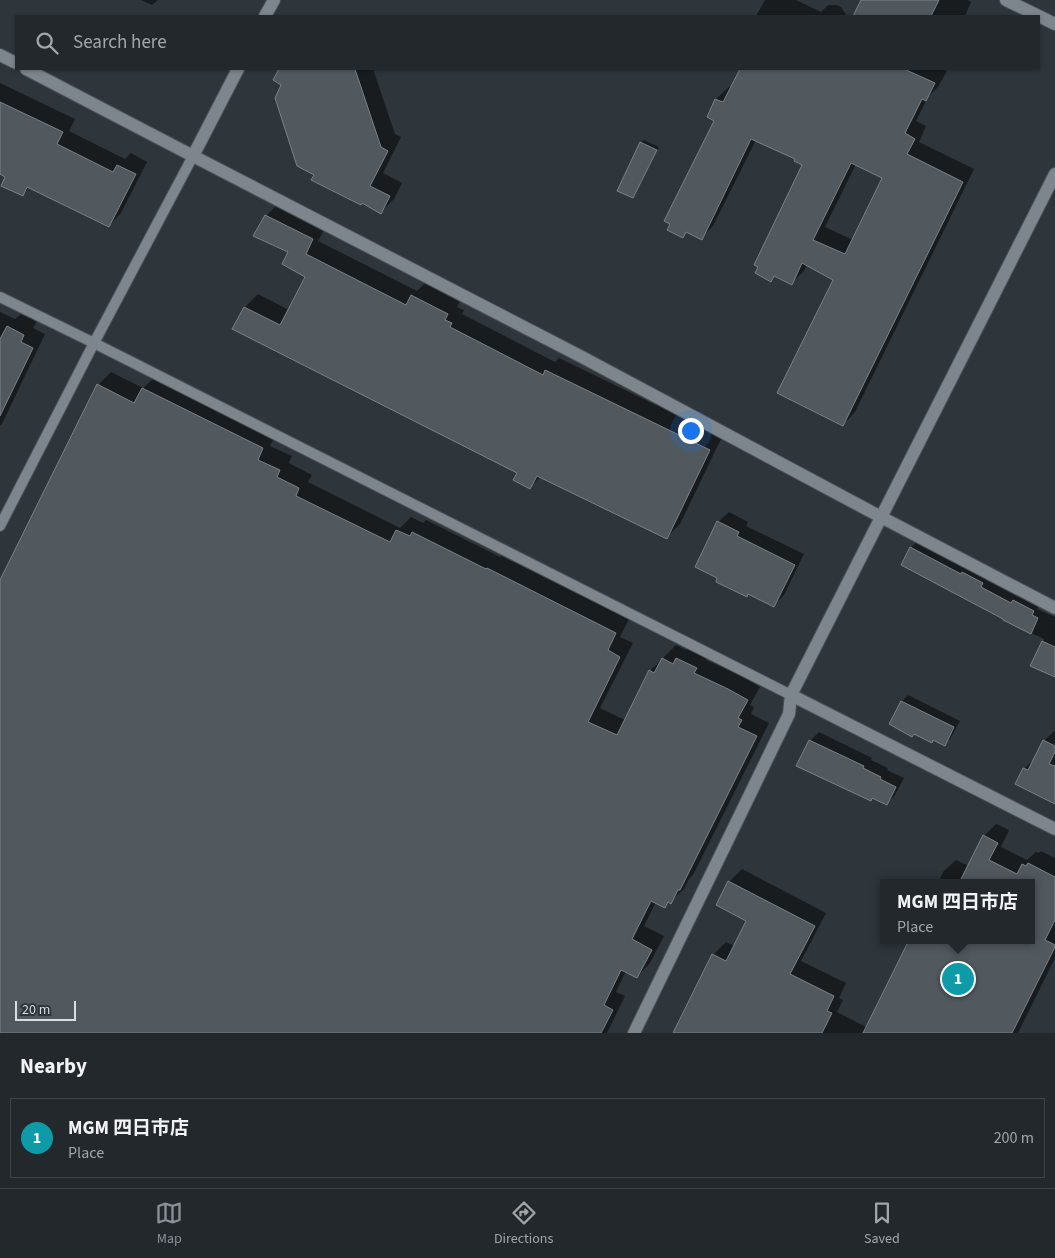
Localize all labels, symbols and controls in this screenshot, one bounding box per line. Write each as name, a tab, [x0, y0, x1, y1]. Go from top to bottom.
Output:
search box	[15, 15, 1040, 70]
icon: search	[33, 29, 61, 57]
text: Search here	[73, 29, 167, 56]
your location	[678, 418, 704, 444]
popup	[880, 879, 1035, 944]
text: MGM 四日市店	[897, 889, 1018, 916]
text: Place	[897, 916, 933, 938]
pin: 1	[942, 960, 974, 998]
scale bar	[15, 998, 76, 1021]
text: 20 m	[22, 1000, 50, 1020]
text: Nearby	[20, 1051, 87, 1081]
text: MGM 四日市店	[68, 1115, 189, 1142]
text: 1	[33, 1127, 41, 1149]
text: 200 m	[994, 1127, 1034, 1149]
text: Place	[68, 1142, 104, 1164]
tab: Map	[155, 1199, 183, 1249]
tab: Directions	[494, 1199, 553, 1249]
tab: Saved	[864, 1199, 900, 1249]

